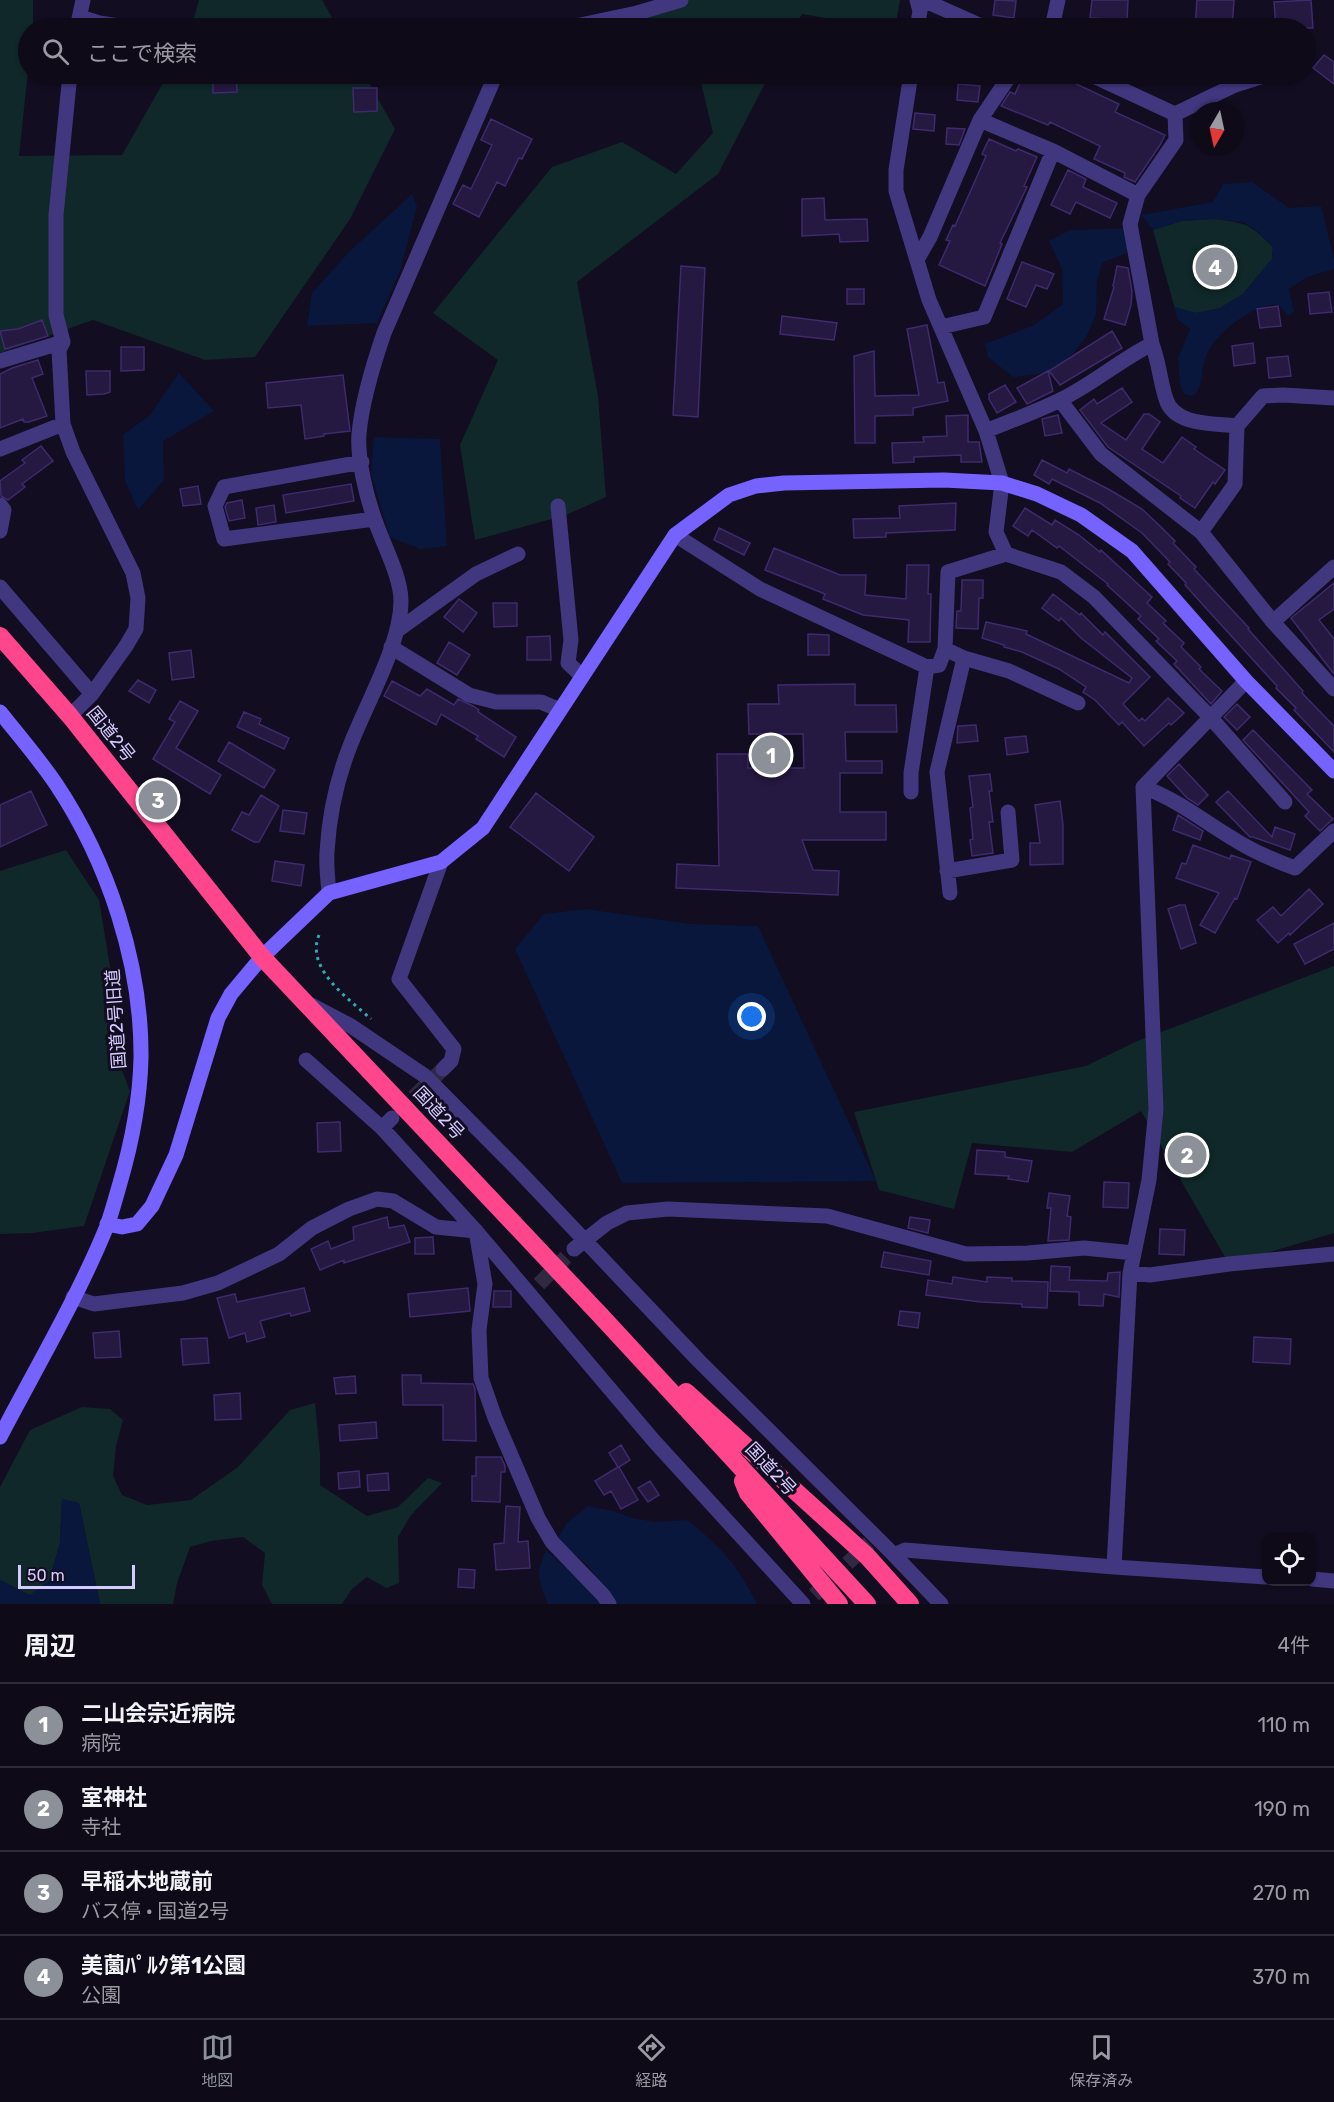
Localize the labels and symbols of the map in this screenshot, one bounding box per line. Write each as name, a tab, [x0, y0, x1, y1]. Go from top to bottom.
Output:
north arrow	[1190, 102, 1244, 156]
pin: 4	[1196, 244, 1234, 290]
street label: 国道2号	[82, 702, 140, 766]
pin: 1	[752, 732, 790, 777]
pin: 3	[138, 778, 178, 822]
street label: 国道2号旧道	[102, 968, 130, 1070]
your location	[737, 1002, 766, 1031]
street label: 国道2号	[409, 1082, 469, 1144]
pin: 2	[1168, 1132, 1206, 1178]
street label: 国道2号	[741, 1438, 801, 1500]
scale bar	[18, 1562, 135, 1590]

